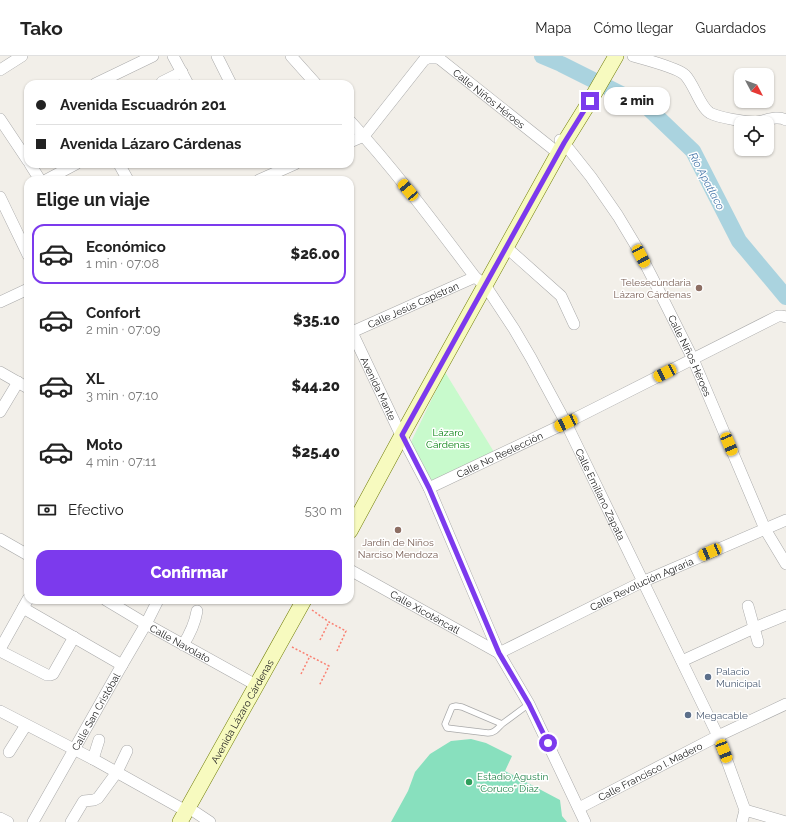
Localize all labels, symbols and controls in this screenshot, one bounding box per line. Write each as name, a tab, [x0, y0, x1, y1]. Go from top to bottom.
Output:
text: Tako	[20, 17, 63, 39]
text: Mapa	[535, 20, 571, 36]
text: Cómo llegar	[593, 20, 673, 36]
text: Guardados	[695, 20, 766, 36]
street label: Calle Niños Héroes	[451, 67, 527, 131]
north arrow	[734, 68, 774, 108]
map controls	[734, 68, 774, 156]
callout: 2 min	[604, 87, 670, 115]
route end	[581, 92, 599, 110]
text: 2 min	[620, 93, 654, 108]
text: Avenida Escuadrón 201	[60, 96, 226, 114]
button: locate	[734, 116, 774, 156]
text: Avenida Lázaro Cárdenas	[60, 135, 241, 153]
water label: Río Apatlaco	[686, 150, 727, 212]
car	[396, 177, 420, 203]
text: Elige un viaje	[36, 189, 150, 210]
icon: car	[38, 236, 74, 272]
text: Económico	[86, 238, 166, 256]
car	[630, 243, 652, 269]
text: $26.00	[291, 245, 340, 263]
text: 1 min · 07:08	[86, 256, 159, 271]
place label: Telesecundaria Lázaro Cárdenas	[614, 277, 691, 300]
street label: Calle Jesús Capistran	[366, 280, 460, 330]
marker: Telesecundaria Lázaro Cárdenas	[694, 283, 704, 293]
icon: car	[38, 302, 74, 338]
text: Confort	[86, 304, 140, 322]
text: $35.10	[293, 311, 340, 329]
street label: Calle Niños Héroes	[666, 313, 713, 398]
text: 2 min · 07:09	[86, 322, 160, 337]
street label: Avenida Mante	[359, 355, 398, 422]
car	[652, 362, 678, 384]
icon: car	[38, 368, 74, 404]
text: XL	[86, 370, 104, 388]
text: $44.20	[292, 377, 340, 395]
text: 3 min · 07:10	[86, 388, 158, 403]
car	[553, 412, 579, 434]
park label: Lázaro Cárdenas	[426, 427, 470, 450]
street label: Calle No Reelección	[455, 430, 545, 480]
car	[719, 431, 739, 457]
icon: car	[38, 434, 74, 470]
text: Moto	[86, 436, 123, 454]
text: $25.40	[292, 443, 340, 461]
street label: Calle Emiliano Zapata	[573, 447, 627, 542]
text: 4 min · 07:11	[86, 454, 156, 469]
icon: cash	[36, 499, 58, 521]
text: Efectivo	[68, 501, 124, 519]
text: 530 m	[305, 503, 342, 518]
marker: Jardín de Niños Narciso Mendoza	[393, 525, 403, 535]
place label: Jardín de Niños Narciso Mendoza	[358, 537, 438, 560]
car	[697, 542, 723, 562]
button: Confirmar	[36, 550, 342, 596]
street label: Calle Revolución Agraria	[588, 556, 695, 613]
street label: Calle Xicoténcatl	[388, 589, 462, 636]
street label: Calle Navolato	[148, 622, 212, 665]
street label: Avenida Lázaro Cárdenas	[209, 657, 276, 765]
place label: Palacio Municipal	[716, 666, 761, 689]
street label: Calle San Cristóbal	[70, 671, 122, 752]
marker: Palacio Municipal	[703, 672, 713, 682]
marker: Megacable	[683, 710, 693, 720]
place label: Megacable	[696, 710, 748, 721]
route start	[539, 734, 557, 752]
car	[714, 738, 734, 764]
street label: Calle Francisco I. Madero	[596, 740, 704, 803]
place label: Estadio Agustín “Coruco” Díaz	[477, 771, 548, 794]
marker: Estadio Agustín “Coruco” Díaz	[464, 777, 474, 787]

